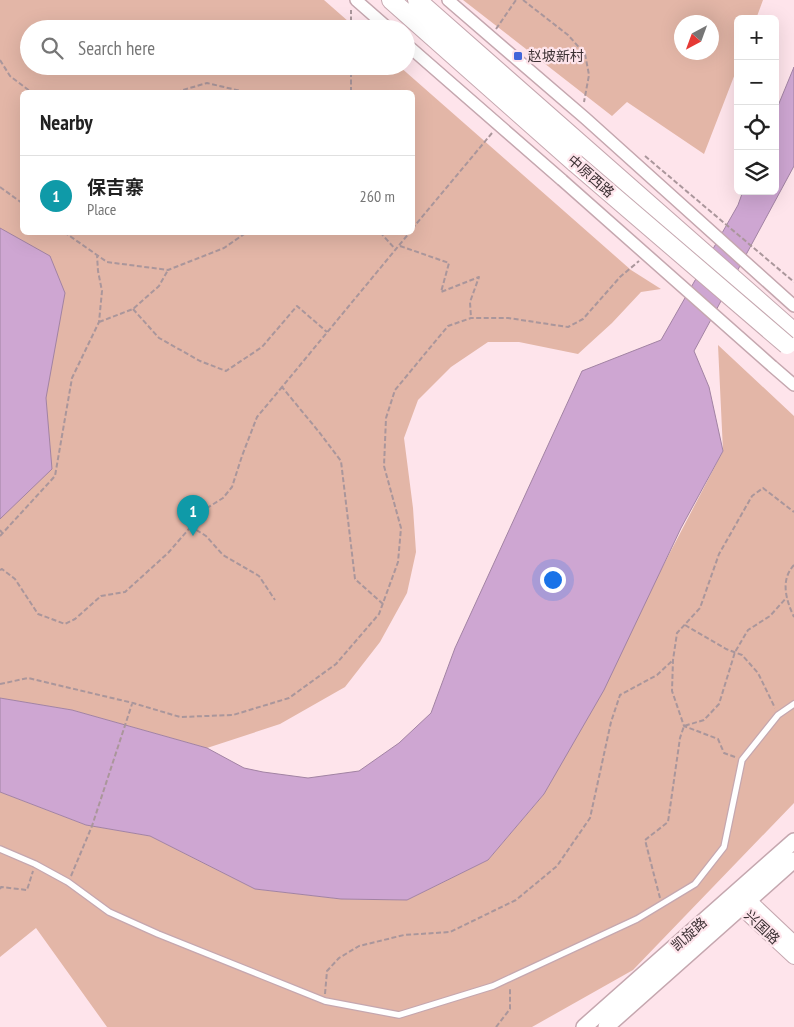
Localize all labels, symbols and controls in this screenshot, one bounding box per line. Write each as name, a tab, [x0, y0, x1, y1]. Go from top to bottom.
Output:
north arrow	[674, 15, 719, 60]
map controls	[734, 15, 779, 195]
button: +	[734, 15, 779, 60]
search box	[20, 20, 415, 75]
icon: search	[38, 34, 66, 62]
text: Search here	[78, 36, 155, 60]
place label: 赵坡新村	[527, 47, 584, 65]
marker: 赵坡新村	[512, 50, 524, 62]
button: −	[734, 60, 779, 105]
button: locate	[734, 105, 779, 150]
text: Nearby	[40, 109, 93, 136]
button: layers	[734, 150, 779, 195]
street label: 中原西路	[564, 151, 618, 201]
text: 保吉寨	[87, 175, 144, 199]
text: 1	[52, 186, 60, 206]
text: 260 m	[360, 186, 395, 206]
text: Place	[87, 199, 116, 219]
pin: 1	[177, 495, 209, 536]
your location	[540, 567, 566, 593]
street label: 兴国路	[741, 906, 783, 948]
street label: 凯旋路	[667, 913, 711, 955]

